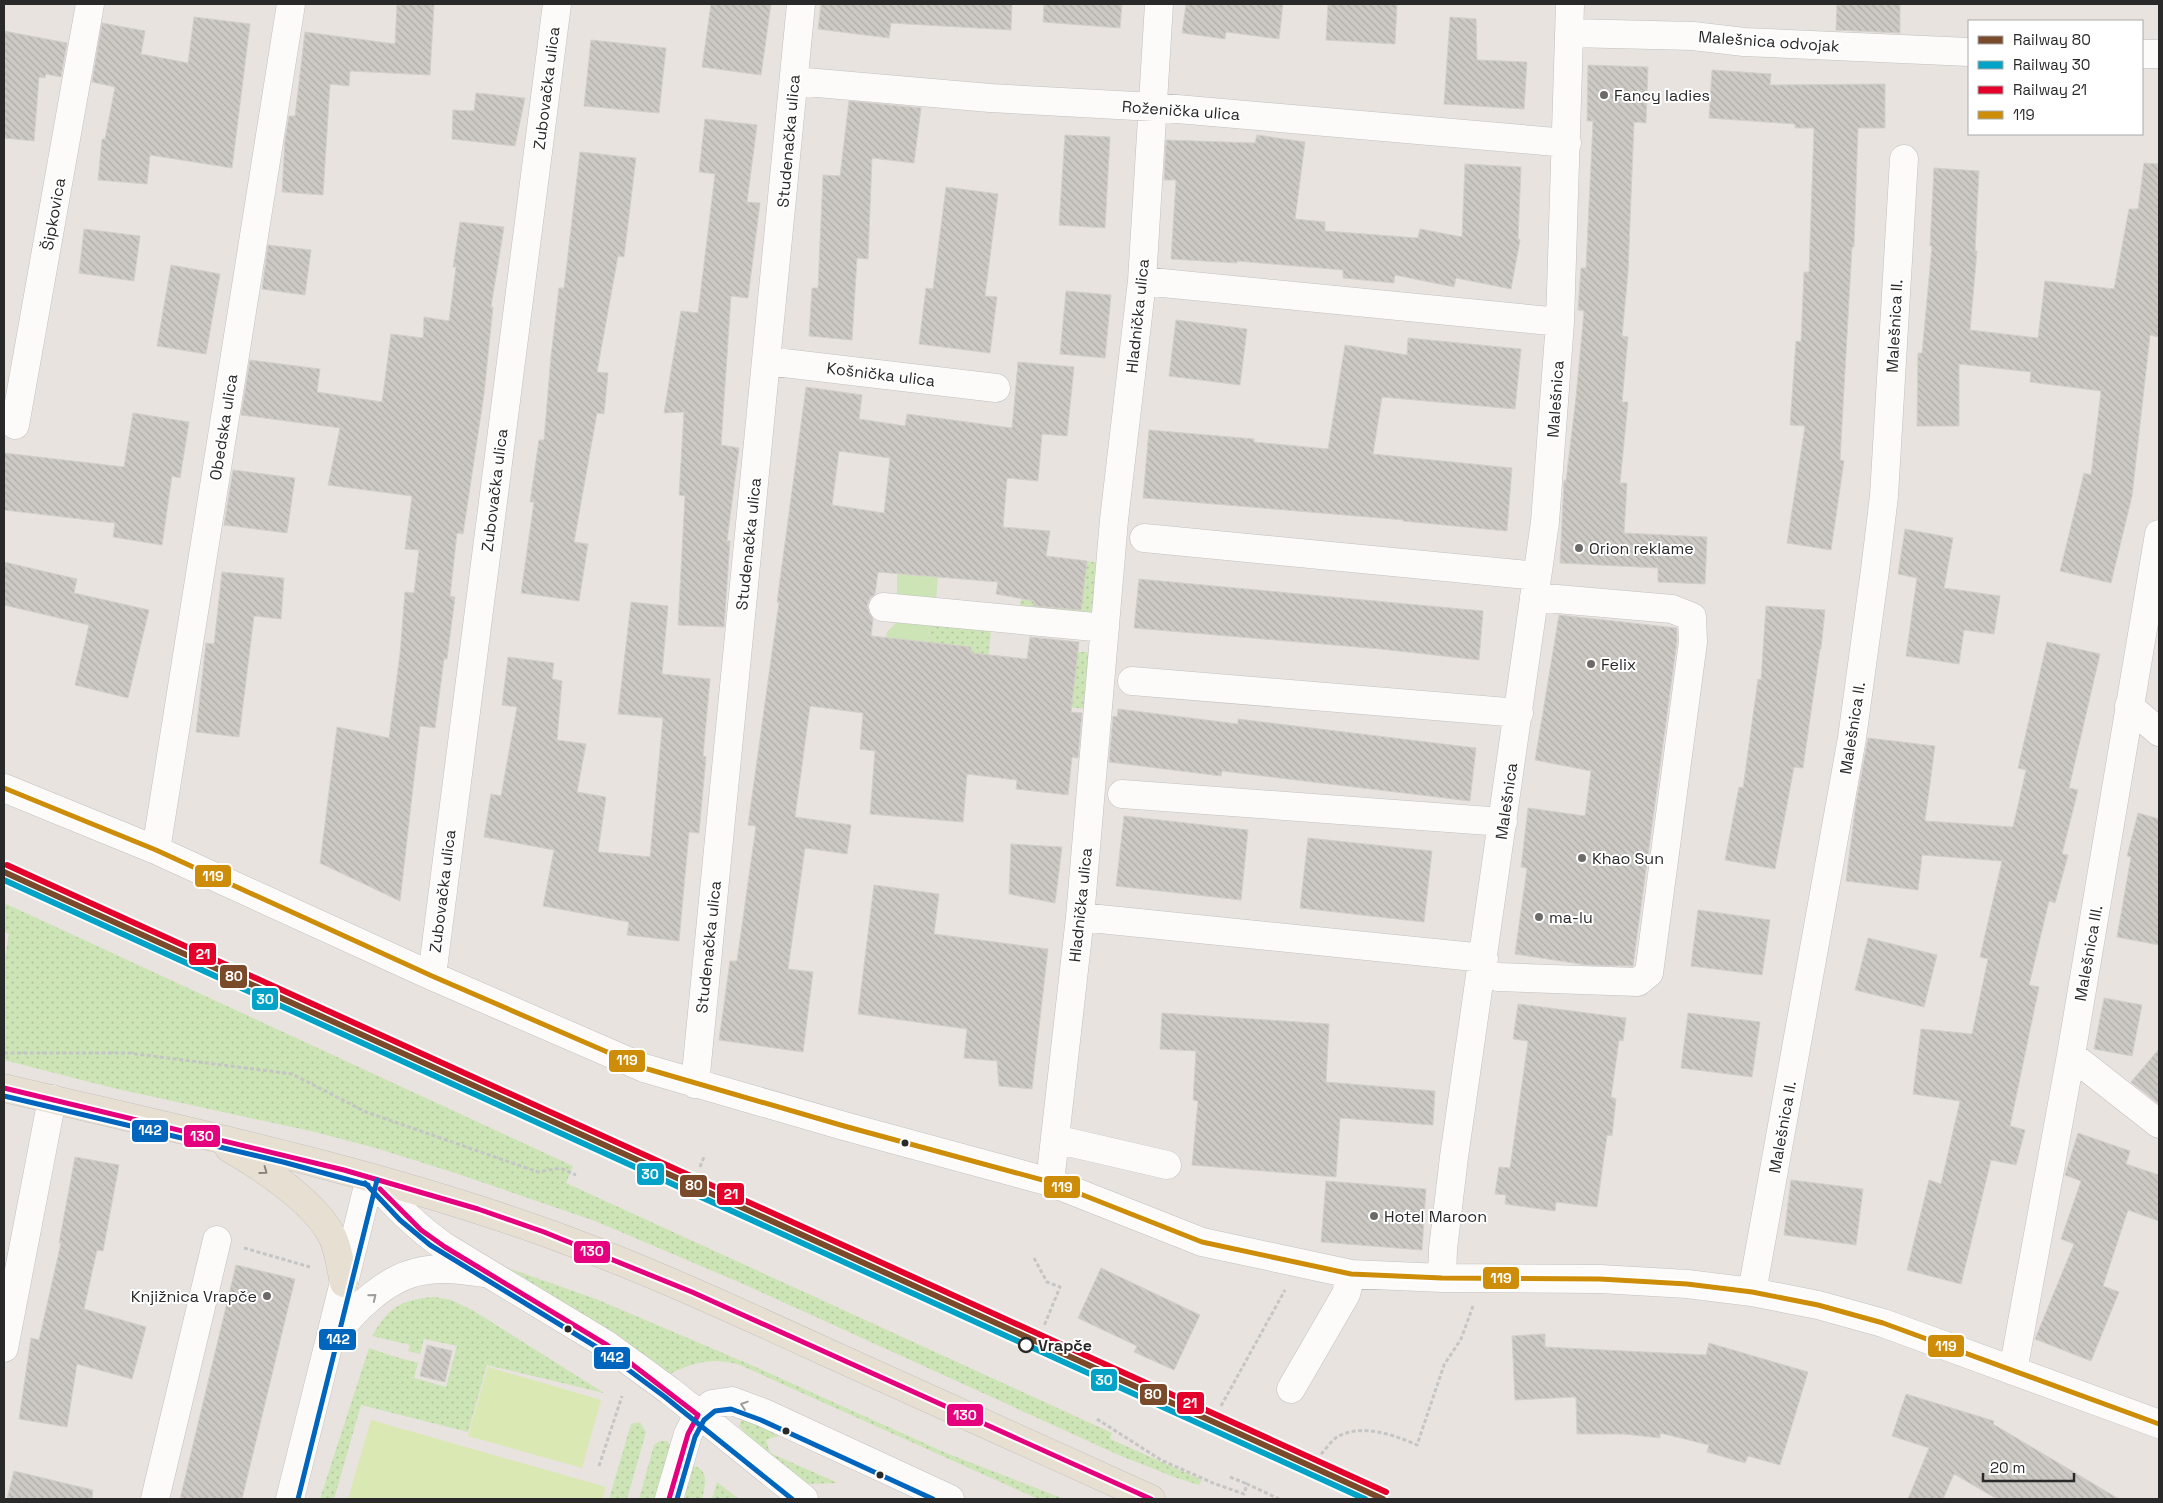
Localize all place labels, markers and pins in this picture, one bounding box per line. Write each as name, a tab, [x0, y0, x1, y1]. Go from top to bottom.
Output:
place label: Fancy ladies	[1614, 85, 1710, 106]
marker: Fancy ladies	[1598, 89, 1610, 101]
place label: Orion reklame	[1589, 538, 1694, 559]
marker: Orion reklame	[1573, 542, 1585, 554]
place label: Felix	[1601, 654, 1636, 675]
marker: Felix	[1585, 658, 1597, 670]
place label: Khao Sun	[1592, 848, 1664, 869]
marker: Khao Sun	[1576, 852, 1588, 864]
place label: ma-lu	[1549, 907, 1593, 928]
marker: ma-lu	[1533, 911, 1545, 923]
unlabelled marker	[900, 1138, 910, 1148]
place label: Hotel Maroon	[1384, 1206, 1487, 1227]
marker: Hotel Maroon	[1368, 1210, 1380, 1222]
place label: Knjižnica Vrapče	[131, 1286, 257, 1307]
marker: Knjižnica Vrapče	[261, 1290, 273, 1302]
unlabelled marker	[563, 1324, 573, 1334]
place label: Vrapče	[1038, 1335, 1092, 1356]
marker: Vrapče	[1018, 1337, 1034, 1353]
unlabelled marker	[781, 1426, 791, 1436]
unlabelled marker	[875, 1470, 885, 1480]

